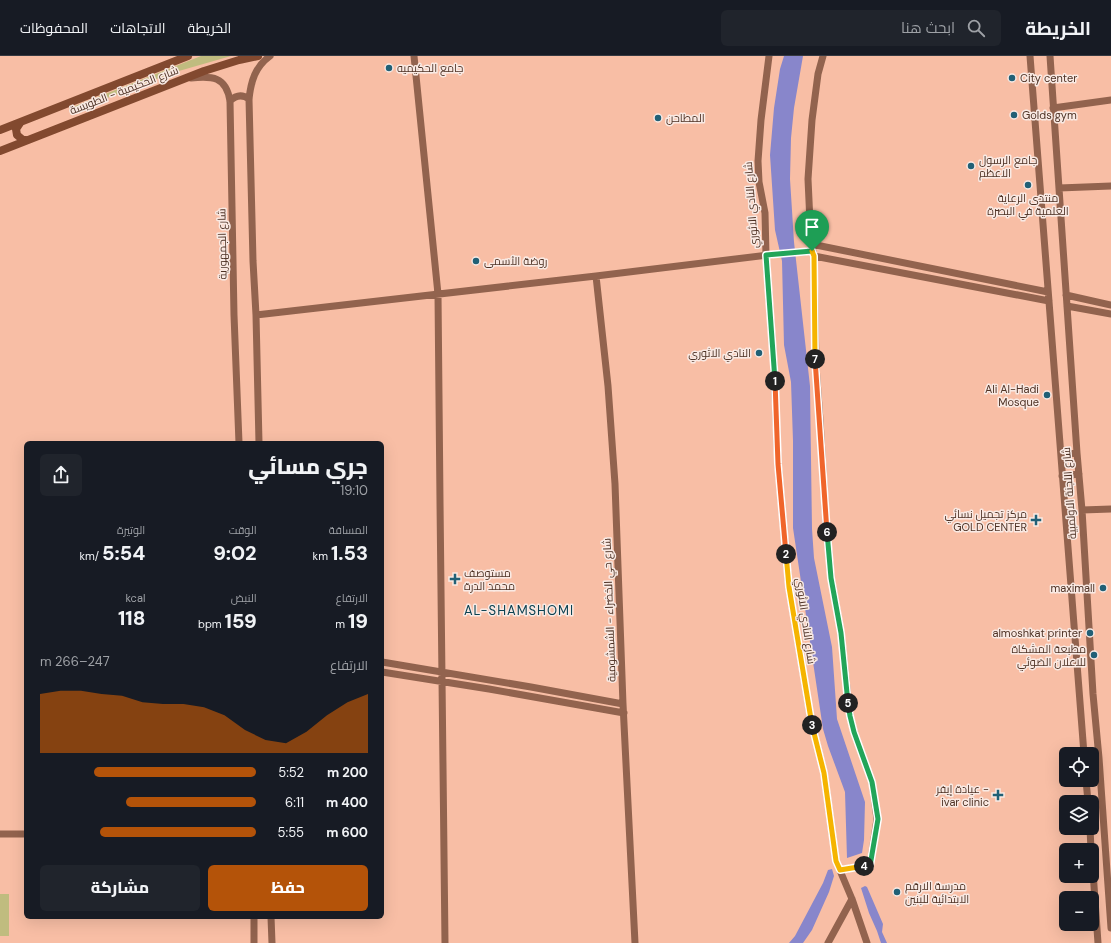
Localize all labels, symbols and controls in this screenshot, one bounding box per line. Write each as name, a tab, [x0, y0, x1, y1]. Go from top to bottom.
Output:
search box	[721, 10, 1001, 46]
text: الخريطة	[1025, 16, 1091, 41]
icon: search	[965, 17, 987, 39]
text: ابحث هنا	[901, 18, 955, 38]
text: المحفوظات	[20, 19, 88, 37]
text: الاتجاهات	[110, 19, 166, 37]
text: الخريطة	[188, 19, 231, 37]
place label: جامع الحكيميه	[397, 61, 463, 76]
street label: شارع الحكيمية - الطويسة	[68, 63, 181, 118]
marker: جامع الحكيميه	[384, 63, 394, 73]
place label: City center	[1020, 71, 1077, 85]
marker: City center	[1007, 73, 1017, 83]
place label: Golds gym	[1022, 108, 1077, 122]
marker: Golds gym	[1009, 110, 1019, 120]
place label: المطاحن	[666, 111, 705, 125]
marker: المطاحن	[653, 113, 663, 123]
place label: جامع الرسول الاعظم	[979, 153, 1037, 181]
street label: شارع النادي الاثوري	[741, 161, 763, 249]
marker: جامع الرسول الاعظم	[966, 161, 976, 171]
marker: منتدى الرعاية العلمية في البصرة	[1023, 180, 1033, 190]
place label: منتدى الرعاية العلمية في البصرة	[987, 191, 1069, 220]
street label: شارع الجمهورية	[214, 208, 231, 280]
pin	[795, 210, 829, 251]
icon: arrive	[801, 216, 823, 238]
place label: روضة الأسمى	[484, 254, 548, 268]
marker: روضة الأسمى	[471, 256, 481, 266]
place label: النادي الاثوري	[688, 346, 751, 362]
marker: النادي الاثوري	[754, 348, 764, 358]
pin: 7	[805, 349, 825, 369]
text: 7	[812, 352, 818, 366]
pin: 1	[765, 371, 785, 391]
text: 1	[773, 374, 777, 388]
place label: Ali Al-Hadi Mosque	[985, 382, 1039, 409]
marker: Ali Al-Hadi Mosque	[1042, 390, 1052, 400]
street label: شارع اللجنة الاولمبية	[1059, 447, 1080, 539]
text: جري مسائي	[248, 452, 368, 481]
button: share	[40, 454, 82, 496]
text: 19:10	[340, 482, 368, 499]
place label: مركز تجميل نسائي GOLD CENTER	[944, 507, 1027, 534]
marker: مركز تجميل نسائي GOLD CENTER	[1030, 514, 1042, 526]
pin: 6	[817, 522, 837, 542]
text: الوتيرة	[117, 523, 145, 537]
text: الوقت	[229, 523, 257, 537]
text: المسافة	[329, 523, 368, 537]
text: 6	[824, 525, 830, 539]
street label: شارع حي الخضراء - الشمشومية	[599, 538, 621, 682]
text: 5:54	[102, 540, 145, 566]
text: 9:02	[213, 540, 257, 566]
text: 1.53	[331, 540, 368, 566]
pin: 2	[776, 544, 796, 564]
text: 2	[783, 547, 789, 561]
text: /km	[80, 549, 102, 563]
text: km	[313, 549, 331, 563]
place label: مستوصف محمد الدرة	[464, 566, 515, 593]
marker: مستوصف محمد الدرة	[449, 573, 461, 585]
street label: شارع النادي الاثوري	[791, 577, 819, 665]
place label: maximall	[1050, 581, 1095, 595]
marker: maximall	[1098, 583, 1108, 593]
text: kcal	[125, 591, 145, 605]
text: النبض	[231, 591, 257, 605]
text: الارتفاع	[336, 591, 368, 605]
district label: AL-SHAMSHOMI	[464, 602, 574, 619]
text: 118	[118, 605, 145, 631]
text: 159	[225, 608, 257, 634]
text: 19	[348, 608, 368, 634]
text: bpm	[198, 617, 225, 631]
text: m	[335, 617, 348, 631]
place label: almoshkat printer	[992, 626, 1082, 640]
marker: almoshkat printer	[1085, 628, 1095, 638]
place label: مطبعة المشكاة للاعلان الضوئي	[1011, 642, 1086, 671]
marker: مطبعة المشكاة للاعلان الضوئي	[1089, 650, 1099, 660]
text: 247–266 m	[40, 653, 110, 670]
text: الارتفاع	[330, 657, 368, 674]
pin: 5	[838, 693, 858, 713]
text: 5	[845, 696, 851, 710]
pin: 3	[802, 715, 822, 735]
text: 3	[809, 718, 815, 732]
map controls	[1059, 747, 1099, 931]
button: locate	[1059, 747, 1099, 787]
text: 5:52	[278, 764, 304, 781]
text: 200 m	[327, 764, 368, 781]
place label: عيادة إيفر - ivar clinic	[935, 782, 989, 809]
marker: عيادة إيفر - ivar clinic	[992, 789, 1004, 801]
text: 6:11	[285, 794, 304, 811]
text: 400 m	[326, 794, 368, 811]
button: layers	[1059, 795, 1099, 835]
text: 5:55	[278, 824, 304, 841]
text: 600 m	[326, 824, 368, 841]
button: +	[1059, 843, 1099, 883]
pin: 4	[854, 856, 874, 876]
text: 4	[860, 859, 868, 873]
button: مشاركة	[40, 865, 200, 911]
button: حفظ	[208, 865, 368, 911]
place label: مدرسة الارقم الابتدائية للبنين	[905, 879, 969, 906]
marker: مدرسة الارقم الابتدائية للبنين	[892, 887, 902, 897]
button: −	[1059, 891, 1099, 931]

